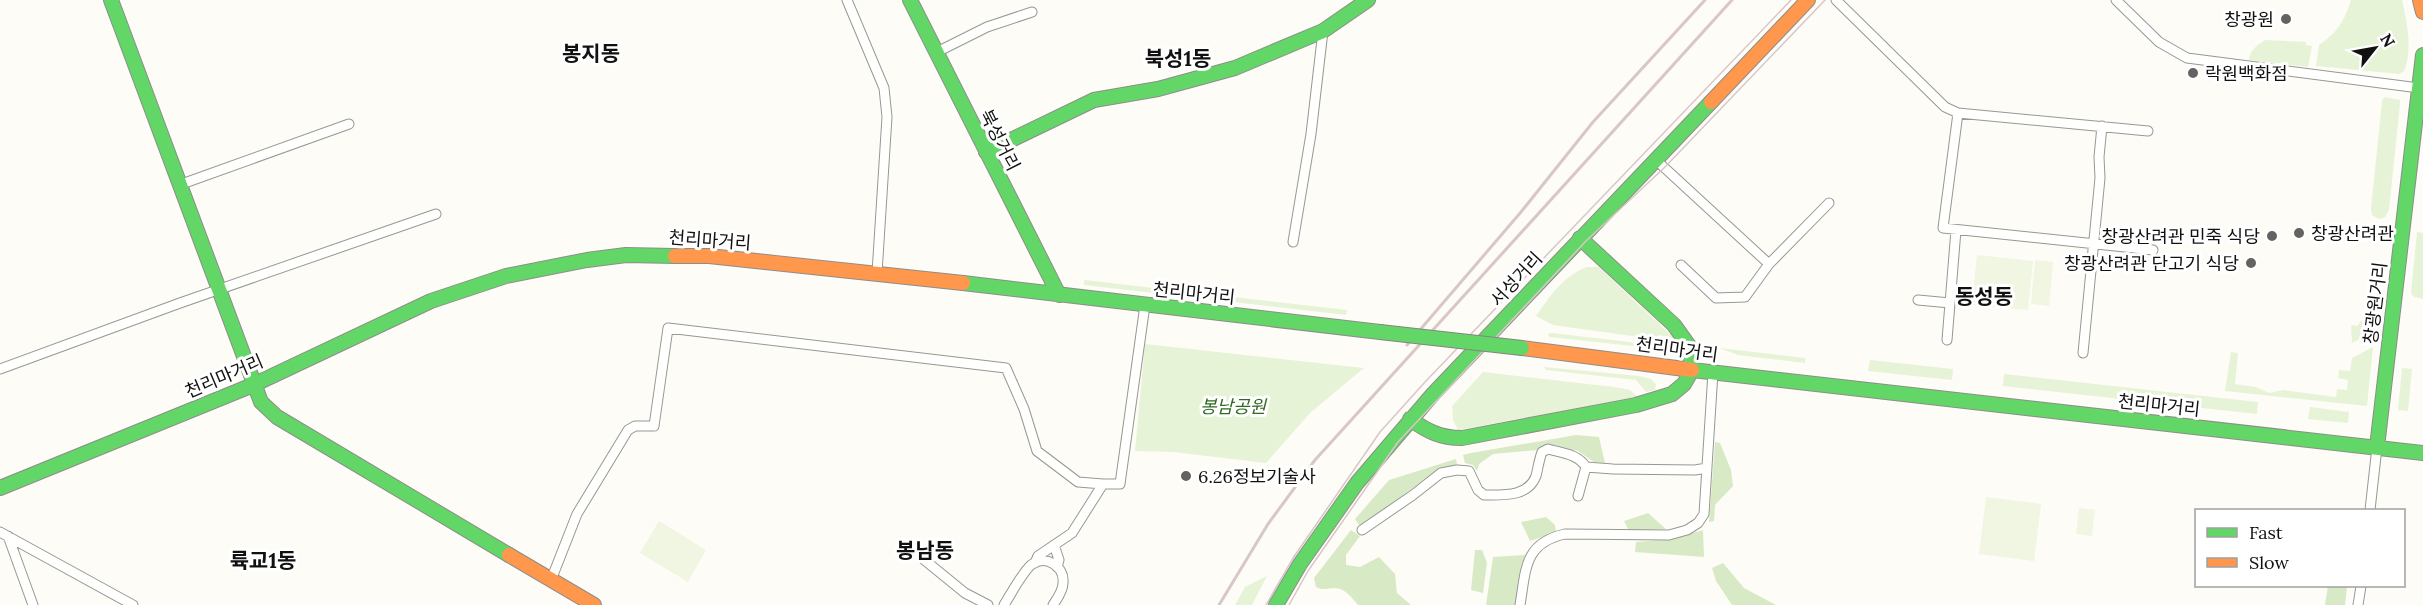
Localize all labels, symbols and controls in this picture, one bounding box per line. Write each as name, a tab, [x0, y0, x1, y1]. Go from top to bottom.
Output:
place label: 창광원	[2224, 8, 2274, 31]
marker: 창광원	[2279, 12, 2293, 26]
north arrow	[2345, 18, 2405, 78]
text: N	[2376, 30, 2400, 51]
district label: 봉지동	[562, 40, 620, 67]
district label: 북성1동	[1145, 45, 1211, 72]
place label: 락원백화점	[2205, 62, 2288, 85]
marker: 락원백화점	[2186, 66, 2200, 80]
street label: 북성거리	[975, 105, 1025, 175]
place label: 창광산려관	[2311, 222, 2394, 245]
place label: 창광산려관 민죽 식당	[2101, 225, 2260, 248]
street label: 천리마거리	[668, 226, 752, 254]
marker: 창광산려관	[2292, 226, 2306, 240]
marker: 창광산려관 민죽 식당	[2265, 229, 2279, 243]
street label: 서성거리	[1485, 247, 1547, 311]
place label: 창광산려관 단고기 식당	[2064, 252, 2239, 275]
marker: 창광산려관 단고기 식당	[2244, 256, 2258, 270]
street label: 창광원거리	[2359, 261, 2391, 345]
street label: 천리마거리	[1152, 277, 1236, 309]
district label: 동성동	[1955, 283, 2013, 310]
street label: 천리마거리	[1634, 332, 1720, 366]
street label: 천리마거리	[181, 349, 267, 403]
street label: 천리마거리	[2117, 389, 2201, 421]
park label: 봉남공원	[1200, 395, 1268, 418]
place label: 6.26정보기술사	[1198, 465, 1316, 488]
marker: 6.26정보기술사	[1179, 469, 1193, 483]
legend	[2195, 509, 2405, 587]
text: Fast	[2249, 521, 2283, 544]
district label: 봉남동	[896, 537, 954, 564]
district label: 륙교1동	[230, 547, 296, 574]
text: Slow	[2249, 551, 2289, 574]

